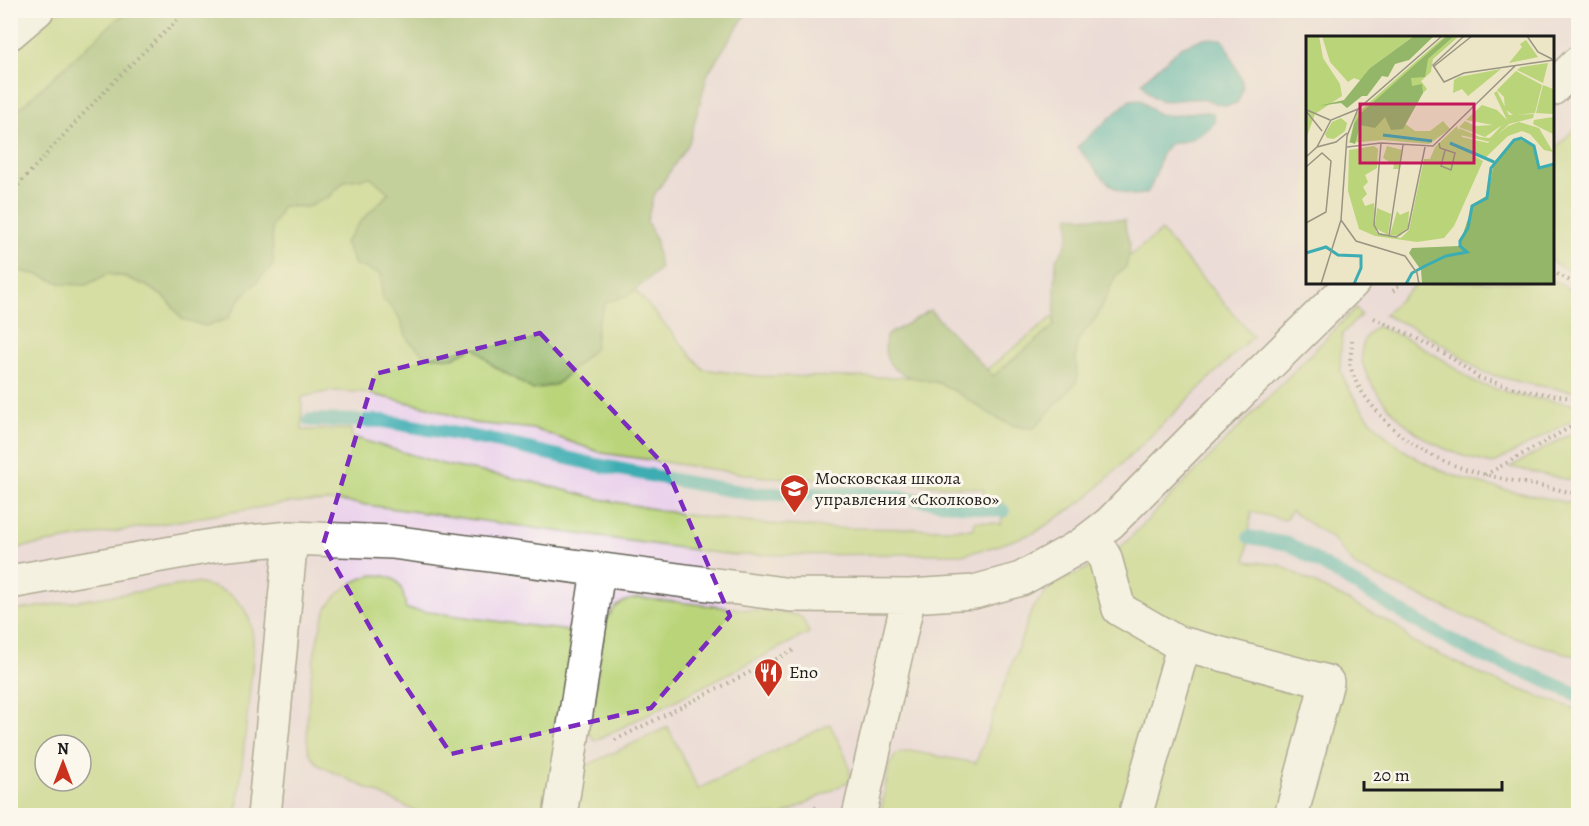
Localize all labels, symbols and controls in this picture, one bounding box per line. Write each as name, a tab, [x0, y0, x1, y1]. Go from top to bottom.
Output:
inset map	[1306, 36, 1553, 284]
place label: Московская школа управления «Сколково»	[814, 466, 1000, 511]
school or university icon: Московская школа управления «Сколково»	[778, 472, 810, 514]
restaurant icon: Eno	[752, 656, 784, 698]
place label: Eno	[789, 660, 818, 684]
north arrow	[33, 733, 93, 793]
text: N	[57, 738, 69, 760]
scale bar	[1364, 754, 1502, 792]
text: 20 m	[1373, 763, 1410, 787]

